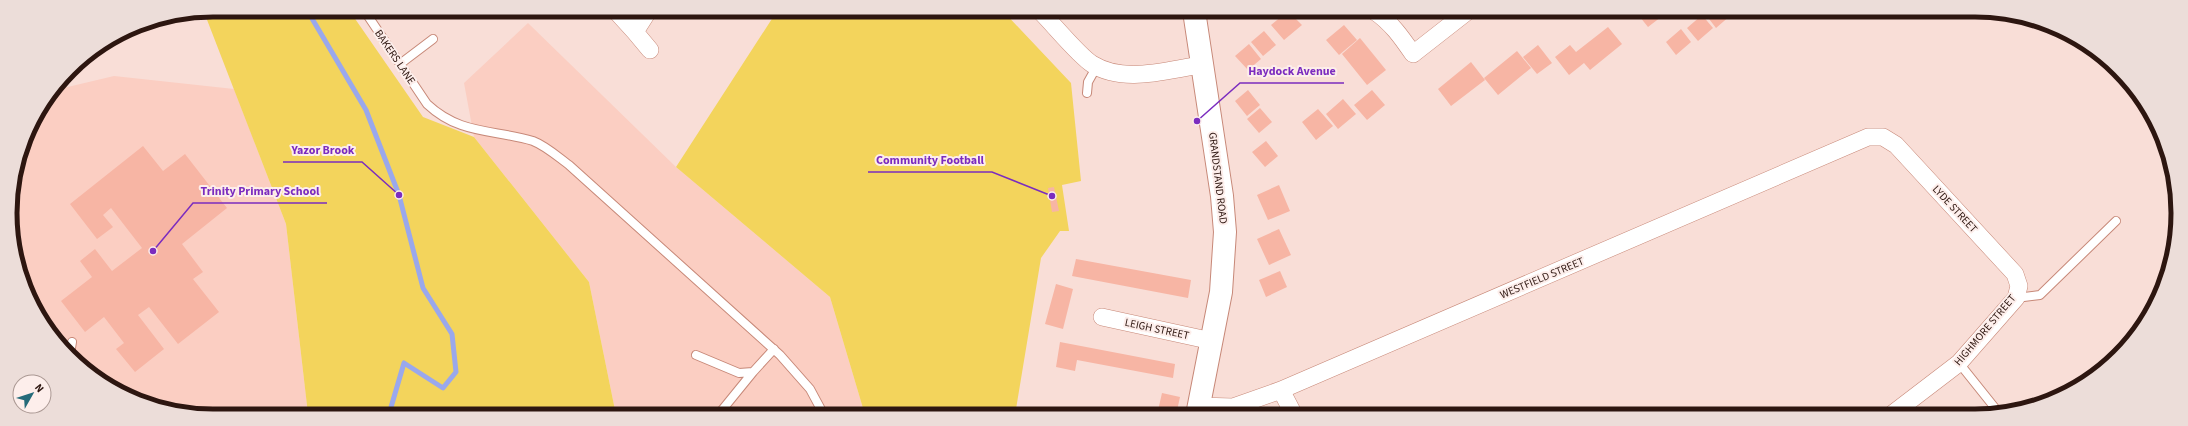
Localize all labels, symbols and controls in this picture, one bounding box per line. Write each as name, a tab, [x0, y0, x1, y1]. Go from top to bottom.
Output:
street label: BAKERS LANE	[371, 27, 419, 87]
callout: Haydock Avenue	[1240, 59, 1344, 83]
text: Haydock Avenue	[1248, 63, 1336, 80]
street label: GRANDSTAND ROAD	[1205, 131, 1231, 225]
callout: Yazor Brook	[283, 138, 362, 162]
text: Yazor Brook	[291, 142, 355, 159]
callout: Community Football	[868, 148, 992, 172]
text: Community Football	[876, 152, 985, 169]
callout: Trinity Primary School	[193, 179, 327, 203]
street label: LYDE STREET	[1929, 182, 1981, 236]
text: Trinity Primary School	[201, 183, 320, 200]
street label: WESTFIELD STREET	[1498, 254, 1586, 302]
street label: HIGHMORE STREET	[1951, 291, 2019, 369]
street label: LEIGH STREET	[1123, 315, 1191, 343]
north arrow	[12, 374, 52, 414]
text: N	[31, 380, 48, 396]

